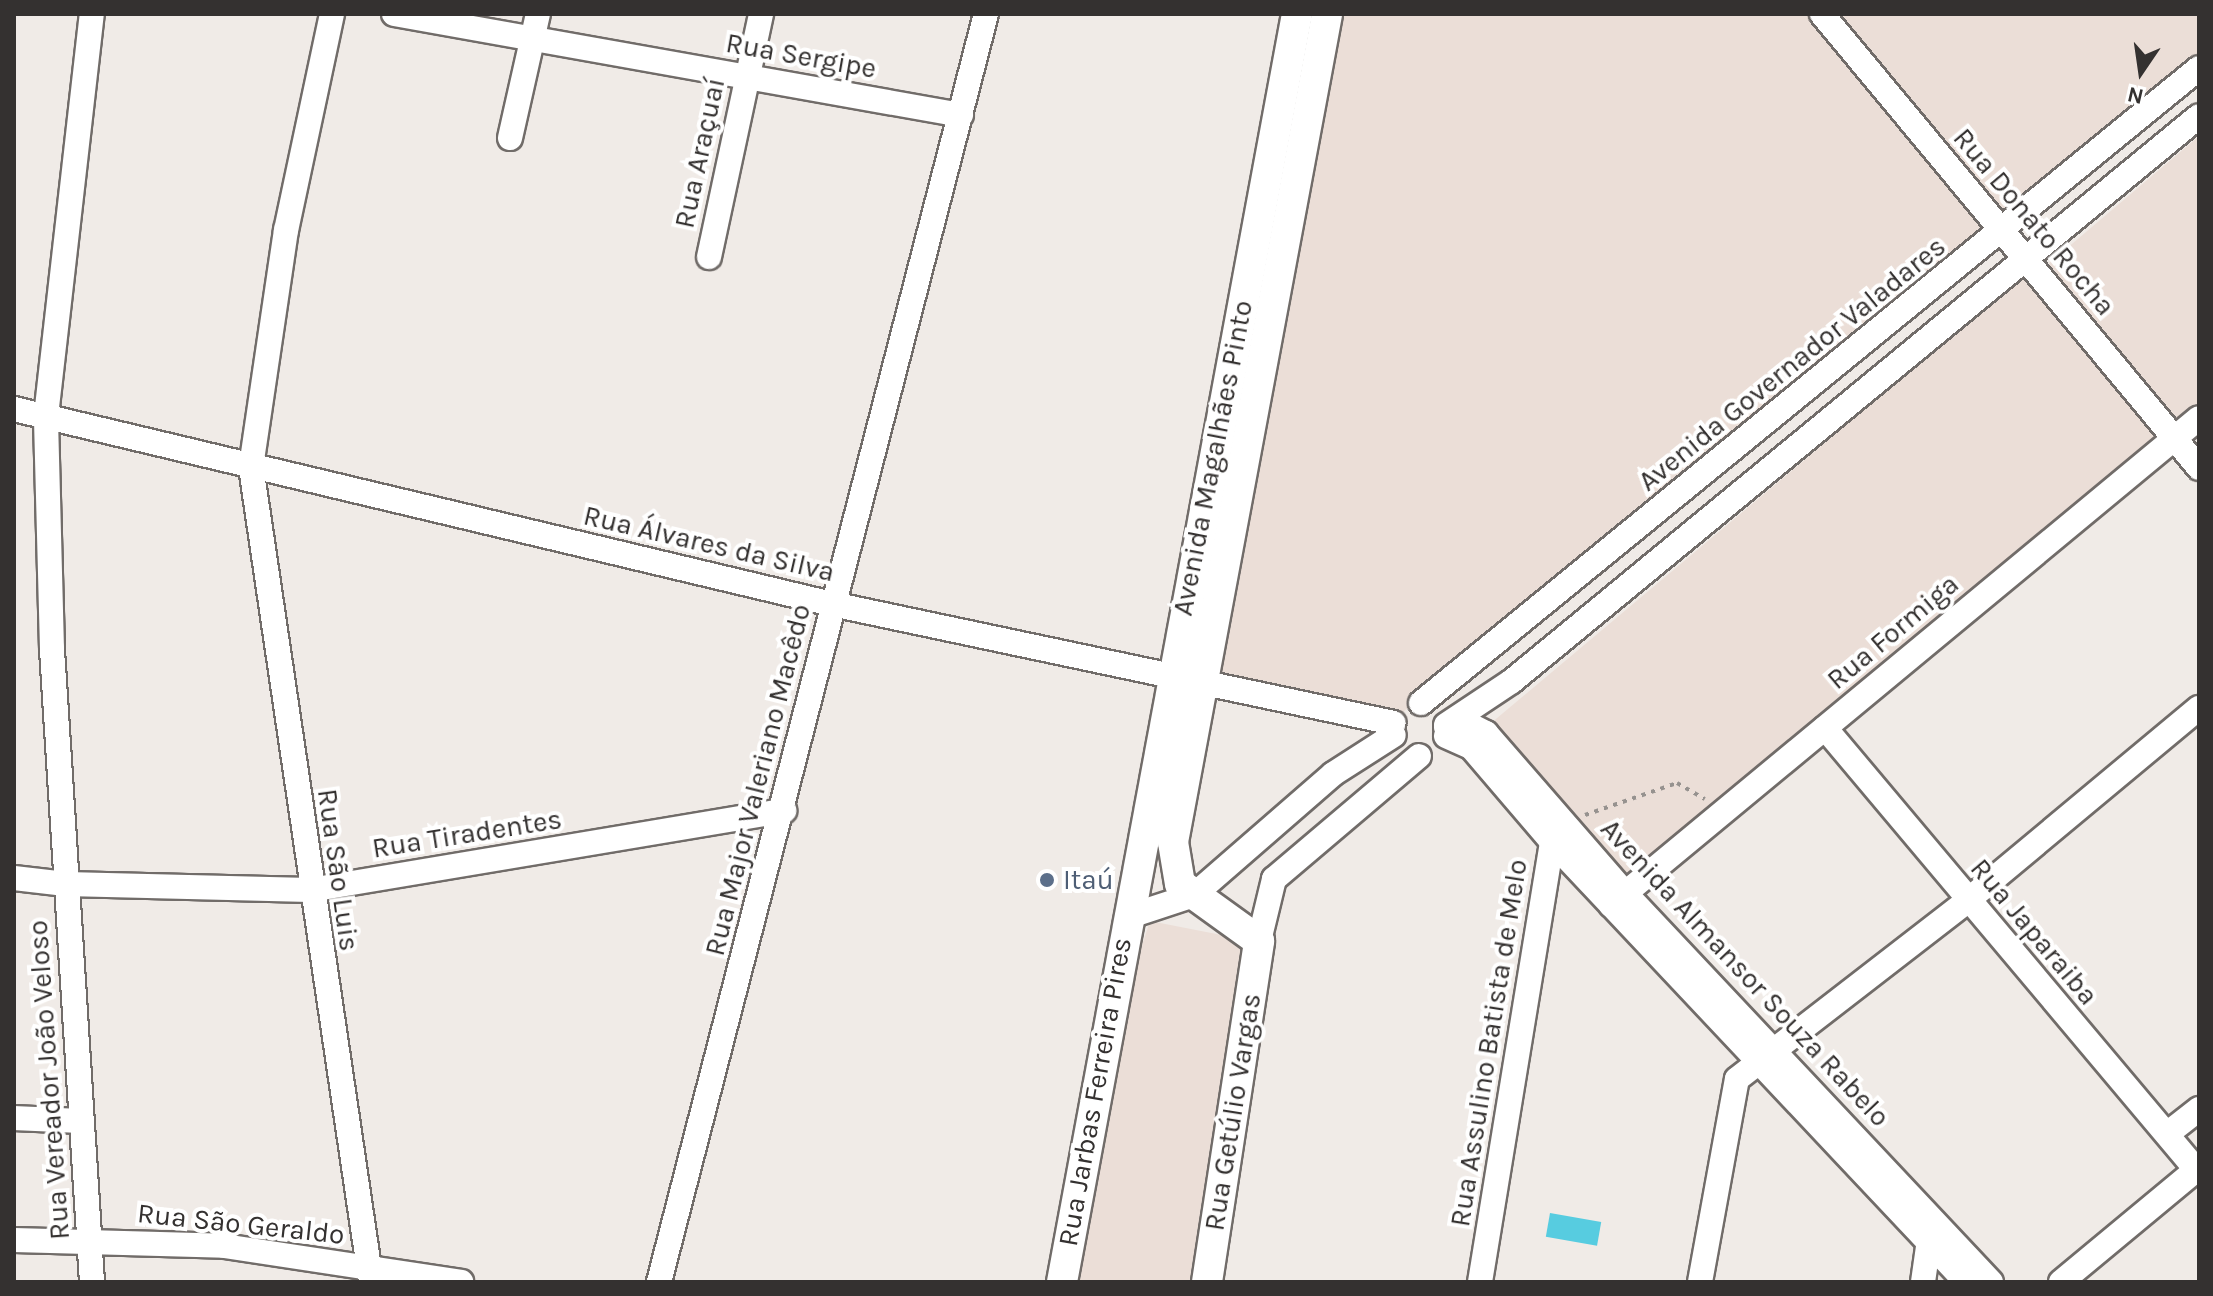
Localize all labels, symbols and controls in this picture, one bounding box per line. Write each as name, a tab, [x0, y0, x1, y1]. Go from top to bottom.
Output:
street label: Rua Sergipe	[723, 26, 879, 86]
north arrow	[2101, 32, 2181, 112]
street label: Rua Araçuaí	[668, 75, 732, 231]
text: N	[2125, 81, 2146, 110]
street label: Rua Donato Rocha	[1946, 122, 2122, 322]
street label: Avenida Governador Valadares	[1632, 230, 1952, 498]
street label: Avenida Magalhães Pinto	[1166, 297, 1260, 619]
street label: Rua Álvares da Silva	[580, 499, 838, 589]
street label: Rua Formiga	[1820, 567, 1966, 697]
street label: Rua Major Valeriano Macêdo	[698, 601, 818, 959]
street label: Rua São Luis	[310, 787, 366, 953]
street label: Rua Tiradentes	[370, 802, 564, 866]
street label: Avenida Almansor Souza Rabelo	[1594, 812, 1896, 1134]
street label: Rua Japaraiba	[1963, 852, 2105, 1012]
street label: Rua Assulino Batista de Melo	[1443, 857, 1535, 1229]
place label: Itaú	[1063, 863, 1114, 897]
marker: Itaú	[1038, 871, 1056, 889]
street label: Rua Vereador João Veloso	[21, 919, 77, 1241]
street label: Rua Jarbas Ferreira Pires	[1051, 935, 1139, 1249]
street label: Rua Getúlio Vargas	[1198, 991, 1268, 1233]
street label: Rua São Geraldo	[136, 1196, 346, 1252]

